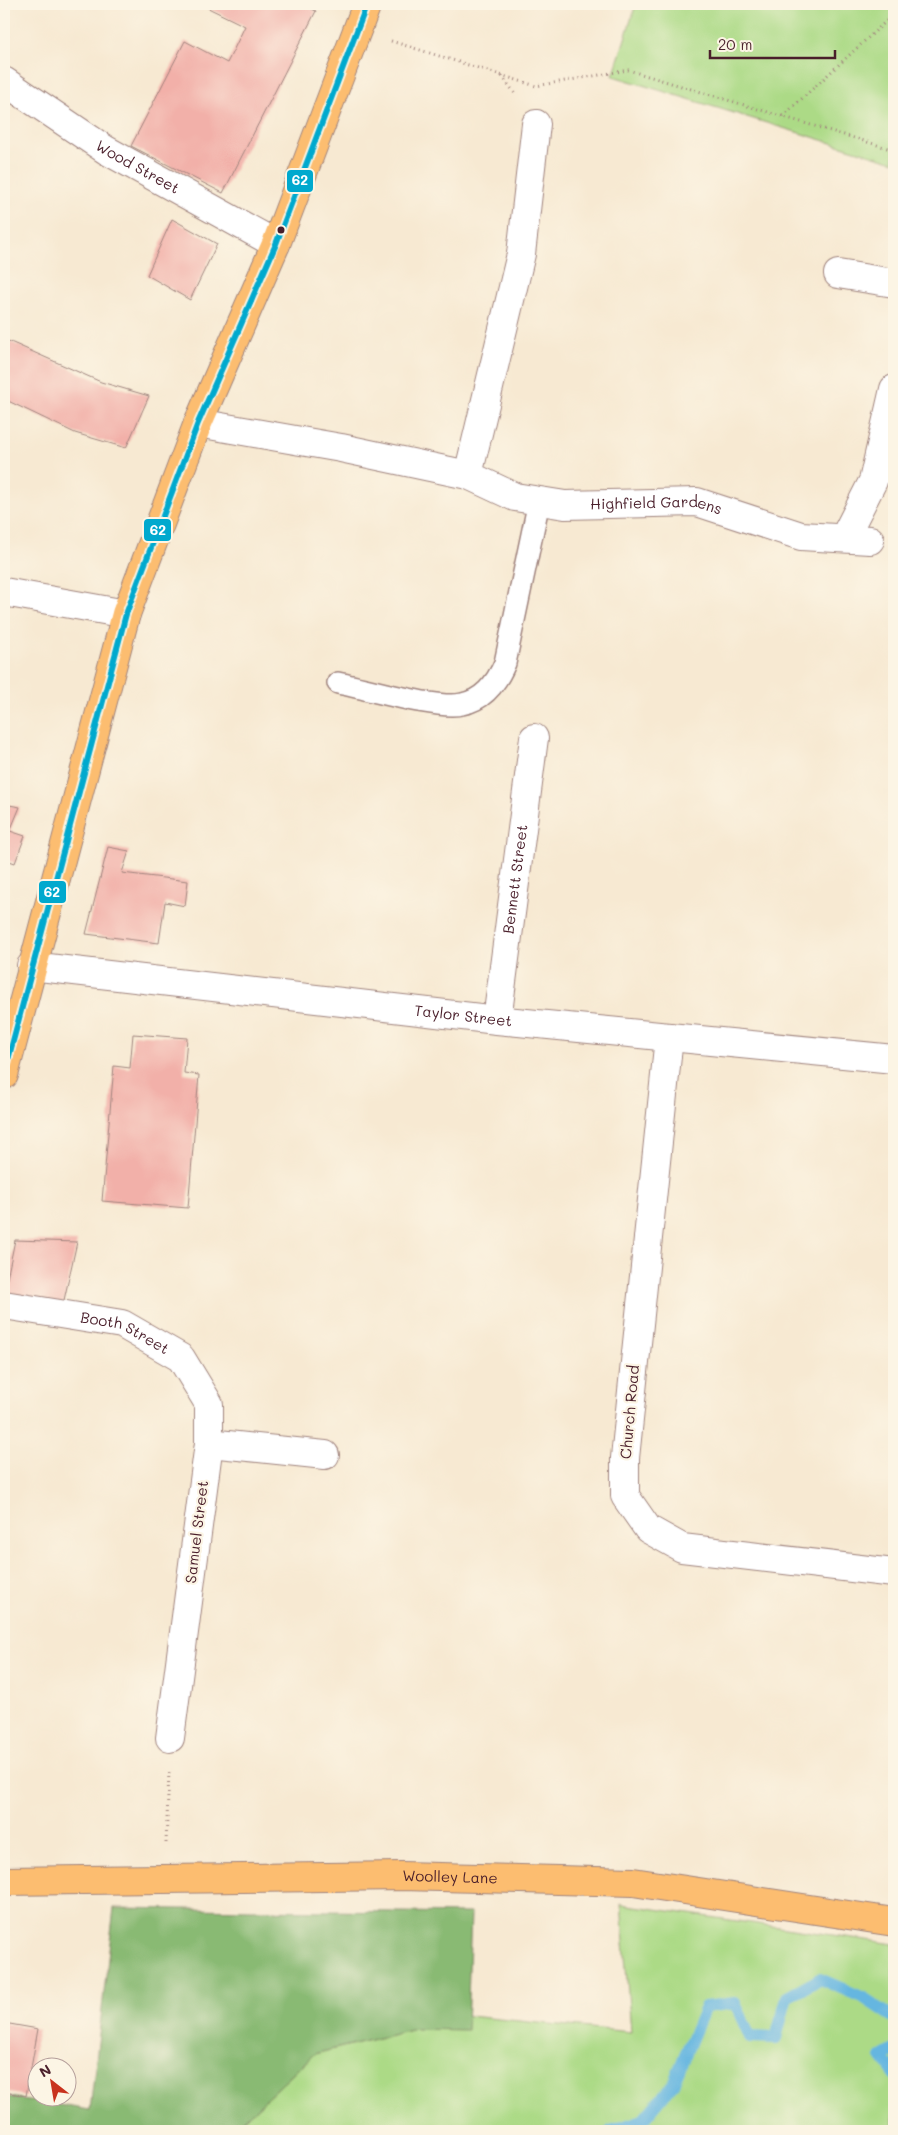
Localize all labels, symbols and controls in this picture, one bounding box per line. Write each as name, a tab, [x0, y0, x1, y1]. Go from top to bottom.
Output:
scale bar	[710, 28, 836, 60]
text: 20 m	[718, 34, 752, 54]
street label: Wood Street	[92, 135, 183, 198]
line badge: 62	[286, 169, 314, 193]
text: 62	[292, 170, 308, 189]
unlabelled marker	[276, 225, 286, 235]
street label: Highfield Gardens	[590, 491, 725, 519]
line badge: 62	[143, 518, 172, 542]
text: 62	[150, 520, 166, 539]
street label: Bennett Street	[497, 823, 532, 935]
line badge: 62	[38, 880, 67, 904]
text: 62	[44, 882, 60, 901]
street label: Taylor Street	[413, 999, 513, 1030]
street label: Booth Street	[79, 1306, 173, 1358]
street label: Church Road	[615, 1364, 643, 1460]
street label: Samuel Street	[180, 1479, 212, 1584]
street label: Woolley Lane	[402, 1865, 498, 1887]
north arrow	[28, 2058, 78, 2108]
text: N	[36, 2060, 55, 2081]

